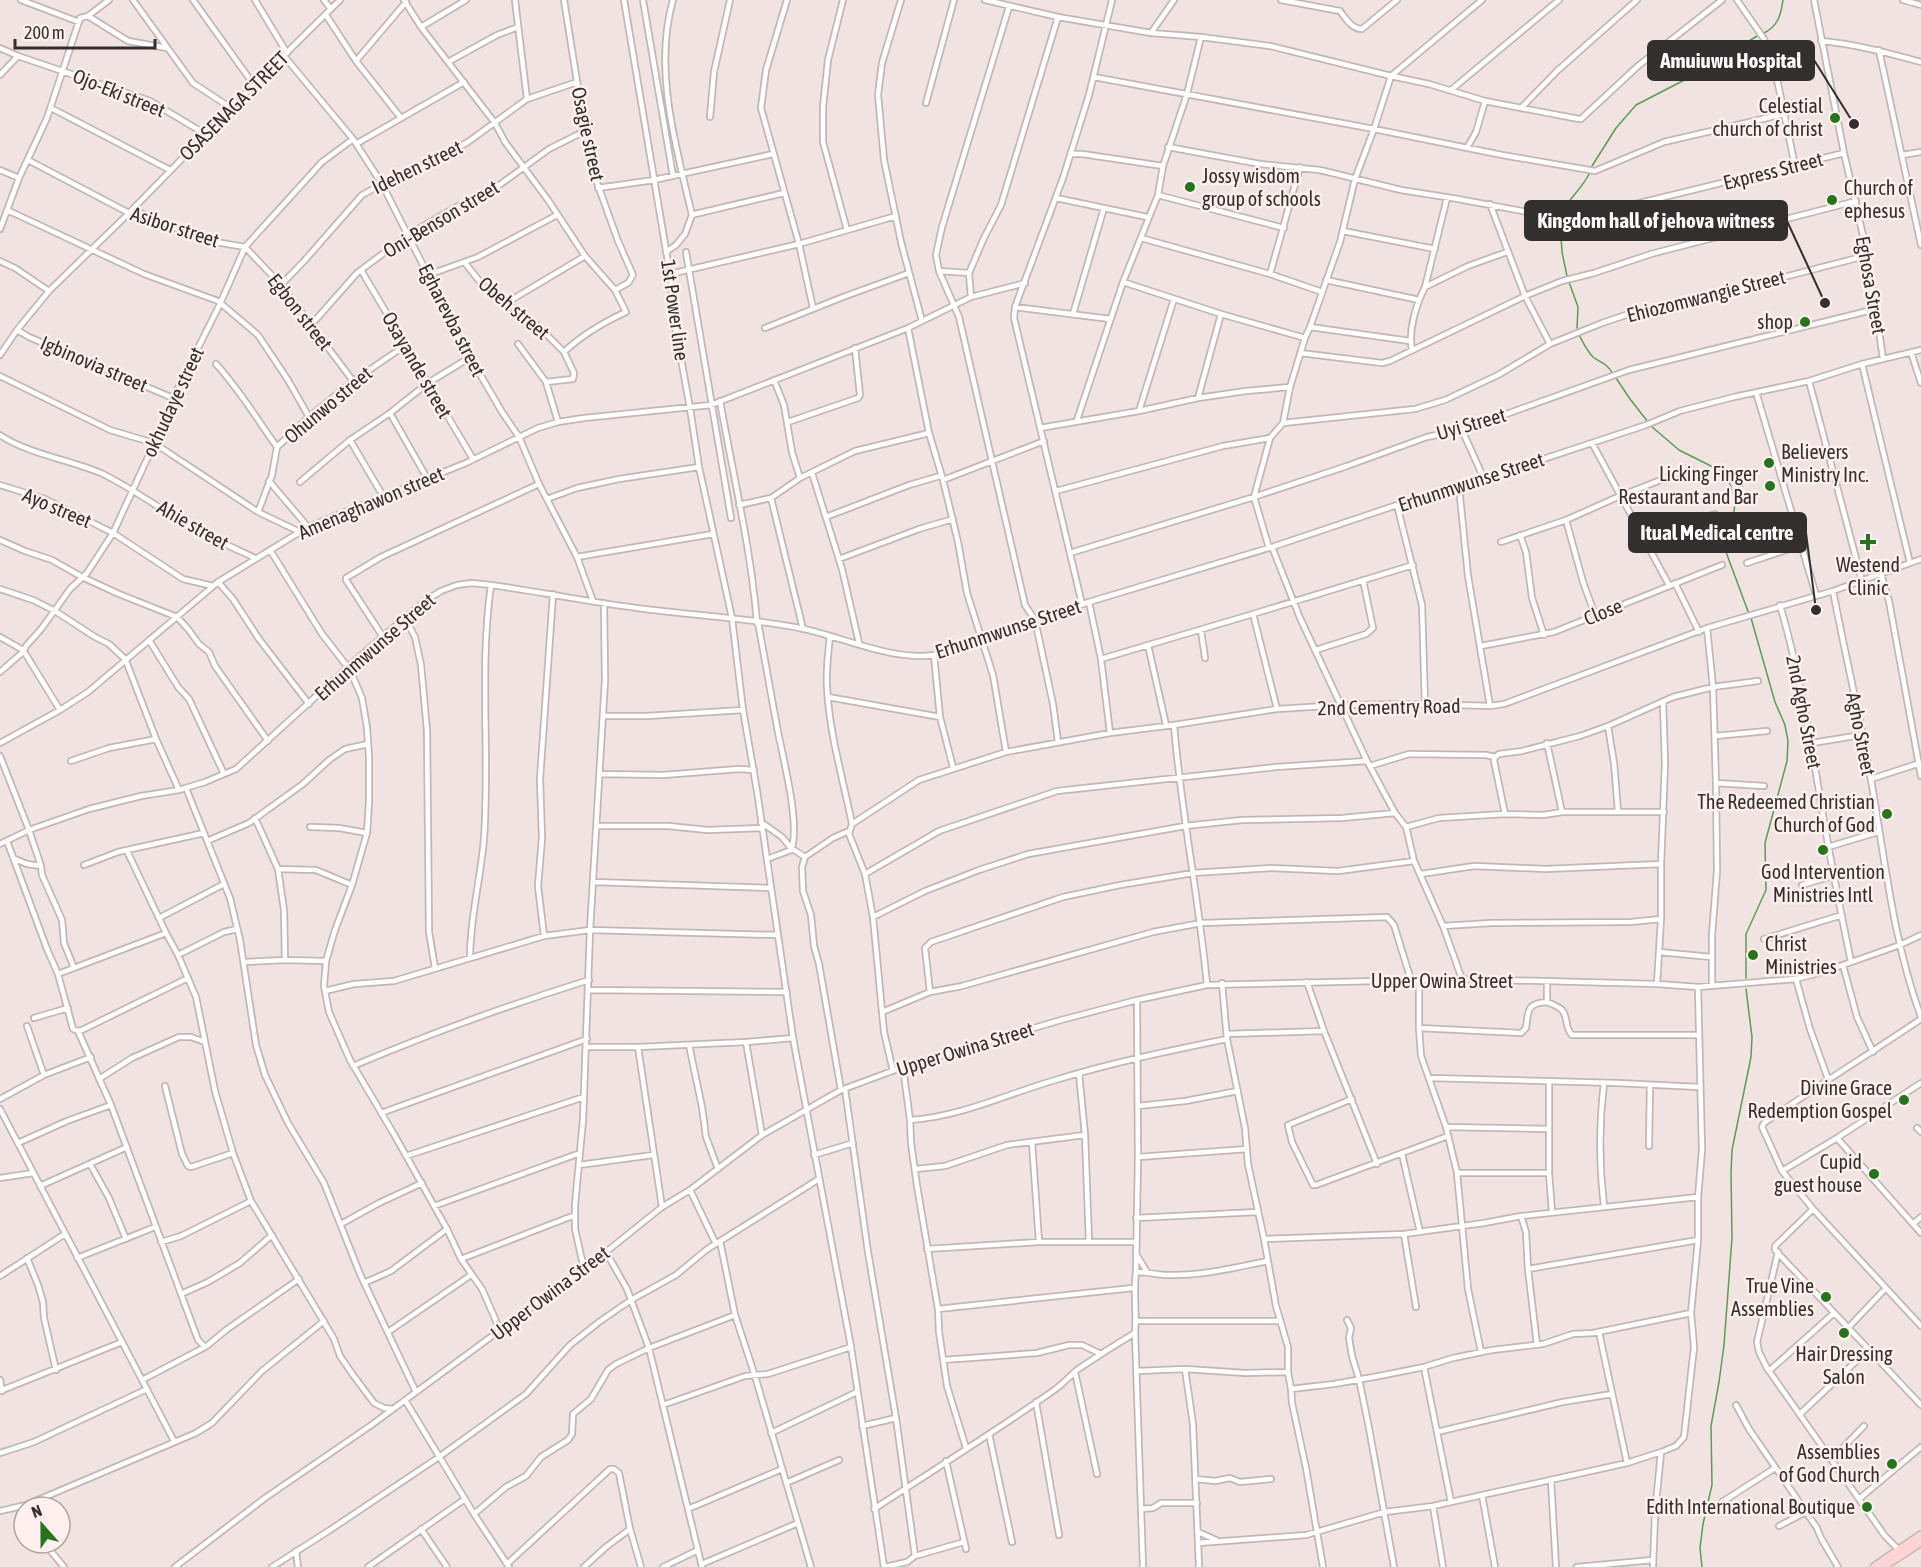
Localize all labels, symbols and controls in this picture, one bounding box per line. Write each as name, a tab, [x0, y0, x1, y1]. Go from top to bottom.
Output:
scale bar	[15, 12, 154, 50]
text: 200 m	[24, 22, 65, 43]
callout: Amuiuwu Hospital	[1648, 41, 1814, 80]
street label: OSASENAGA STREET	[174, 46, 293, 165]
text: Amuiuwu Hospital	[1659, 48, 1802, 72]
street label: Ojo-Eki street	[70, 64, 169, 122]
street label: Osagie street	[567, 85, 610, 183]
place label: Celestial church of christ	[1712, 94, 1824, 140]
marker: Celestial church of christ	[1828, 111, 1842, 125]
street label: Idehen street	[368, 135, 466, 198]
street label: Express Street	[1721, 147, 1825, 194]
place label: Jossy wisdom group of schools	[1202, 164, 1321, 210]
street label: Oni-Benson street	[379, 175, 503, 262]
place label: Church of ephesus	[1844, 176, 1914, 222]
marker: Jossy wisdom group of schools	[1183, 180, 1197, 194]
marker: Church of ephesus	[1825, 193, 1839, 207]
street label: Asibor street	[128, 201, 222, 252]
callout: Kingdom hall of jehova witness	[1525, 201, 1787, 240]
text: Kingdom hall of jehova witness	[1537, 208, 1775, 232]
street label: Eghosa Street	[1852, 234, 1891, 336]
street label: 1st Power line	[657, 258, 694, 362]
street label: Egharevba street	[414, 260, 491, 380]
street label: Ehiozomwangie Street	[1624, 265, 1788, 326]
street label: Egbon street	[263, 269, 338, 355]
street label: Obeh street	[474, 271, 555, 344]
street label: Osayande street	[378, 308, 457, 422]
place label: shop	[1757, 310, 1793, 333]
marker: shop	[1798, 315, 1812, 329]
street label: Igbinovia street	[37, 331, 151, 397]
street label: okhudaye street	[137, 343, 208, 460]
street label: Ohunwo street	[279, 361, 376, 448]
street label: Uyi Street	[1433, 403, 1509, 444]
place label: Believers Ministry Inc.	[1781, 440, 1869, 486]
street label: Erhunmwunse Street	[1395, 447, 1547, 516]
marker: Believers Ministry Inc.	[1762, 456, 1776, 470]
street label: Amenaghawon street	[295, 461, 447, 544]
place label: Licking Finger Restaurant and Bar	[1618, 462, 1759, 508]
marker: Licking Finger Restaurant and Bar	[1763, 479, 1777, 493]
street label: Ayo street	[19, 483, 95, 532]
street label: Ahie street	[154, 495, 233, 554]
callout: Itual Medical centre	[1629, 513, 1806, 552]
text: Itual Medical centre	[1640, 520, 1794, 544]
marker: Westend Clinic	[1859, 533, 1877, 551]
place label: Westend Clinic	[1836, 553, 1900, 599]
street label: Erhunmwunse Street	[310, 588, 440, 705]
street label: Close	[1580, 593, 1625, 630]
street label: Erhunmwunse Street	[932, 594, 1084, 663]
street label: 2nd Agho Street	[1782, 653, 1827, 771]
street label: Agho Street	[1842, 690, 1881, 778]
street label: 2nd Cementry Road	[1317, 694, 1461, 719]
place label: The Redeemed Christian Church of God	[1697, 790, 1875, 836]
marker: The Redeemed Christian Church of God	[1880, 807, 1894, 821]
marker: God Intervention Ministries Intl	[1816, 843, 1830, 857]
place label: God Intervention Ministries Intl	[1761, 860, 1885, 906]
place label: Christ Ministries	[1765, 932, 1837, 978]
marker: Christ Ministries	[1746, 948, 1760, 962]
street label: Upper Owina Street	[1371, 969, 1513, 992]
street label: Upper Owina Street	[893, 1017, 1036, 1080]
place label: Divine Grace Redemption Gospel	[1747, 1076, 1893, 1122]
marker: Divine Grace Redemption Gospel	[1897, 1093, 1911, 1107]
place label: Cupid guest house	[1774, 1150, 1862, 1196]
marker: Cupid guest house	[1867, 1167, 1881, 1181]
street label: Upper Owina Street	[486, 1240, 614, 1345]
place label: True Vine Assemblies	[1731, 1274, 1814, 1320]
marker: True Vine Assemblies	[1819, 1290, 1833, 1304]
marker: Hair Dressing Salon	[1837, 1326, 1851, 1340]
place label: Hair Dressing Salon	[1795, 1342, 1893, 1388]
place label: Assemblies of God Church	[1779, 1440, 1880, 1486]
marker: Assemblies of God Church	[1885, 1457, 1899, 1471]
north arrow	[12, 1495, 72, 1555]
place label: Edith International Boutique	[1646, 1495, 1855, 1518]
marker: Edith International Boutique	[1860, 1500, 1874, 1514]
text: N	[29, 1501, 44, 1521]

